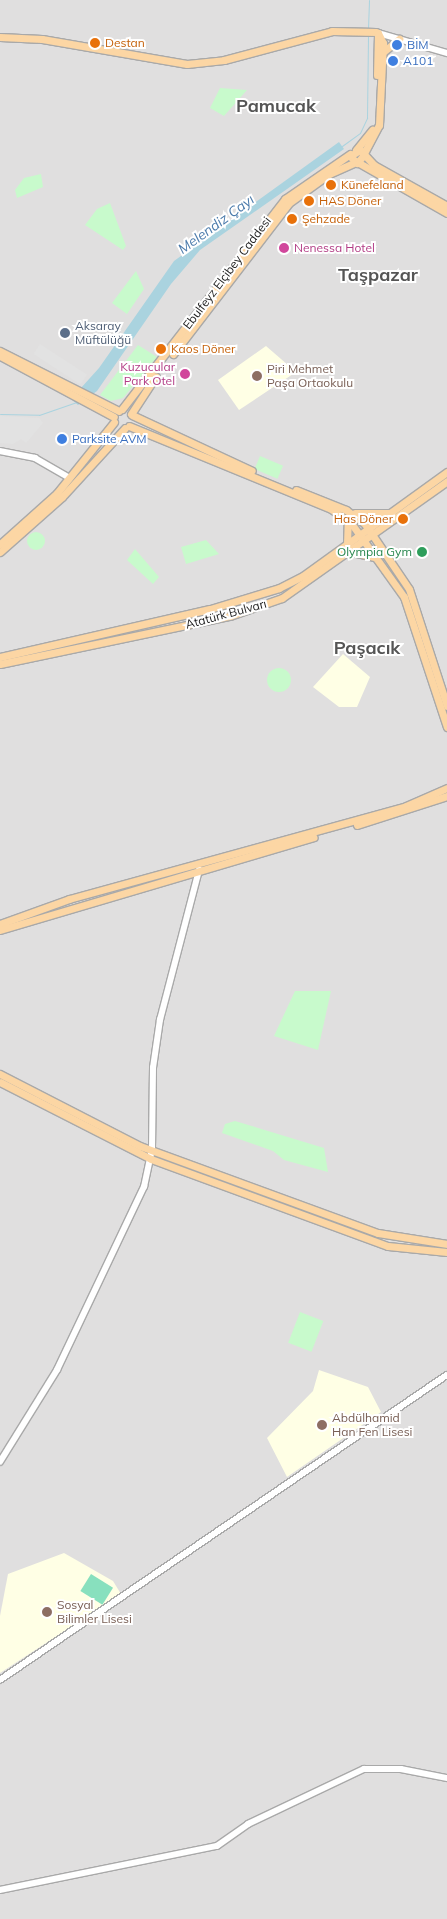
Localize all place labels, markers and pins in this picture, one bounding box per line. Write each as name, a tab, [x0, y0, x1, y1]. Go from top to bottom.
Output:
place label: Destan	[105, 36, 145, 50]
marker: Destan	[89, 37, 101, 49]
place label: BİM	[407, 38, 429, 52]
marker: BİM	[391, 39, 403, 51]
place label: A101	[403, 54, 433, 68]
marker: A101	[387, 55, 399, 67]
place label: Künefeland	[341, 178, 404, 192]
marker: Künefeland	[325, 179, 337, 191]
place label: HAS Döner	[319, 194, 381, 208]
marker: HAS Döner	[303, 195, 315, 207]
place label: Şehzade	[302, 212, 350, 226]
marker: Şehzade	[286, 213, 298, 225]
place label: Nenessa Hotel	[294, 241, 375, 255]
marker: Nenessa Hotel	[278, 242, 290, 254]
place label: Aksaray Müftülüğü	[75, 319, 131, 347]
marker: Aksaray Müftülüğü	[59, 327, 71, 339]
place label: Kaos Döner	[171, 342, 235, 356]
marker: Kaos Döner	[155, 343, 167, 355]
place label: Kuzucular Park Otel	[120, 360, 175, 388]
place label: Piri Mehmet Paşa Ortaokulu	[267, 362, 353, 390]
marker: Kuzucular Park Otel	[179, 368, 191, 380]
marker: Piri Mehmet Paşa Ortaokulu	[251, 370, 263, 382]
place label: Parksite AVM	[72, 432, 147, 446]
marker: Parksite AVM	[56, 433, 68, 445]
place label: Has Döner	[334, 512, 393, 526]
marker: Has Döner	[397, 513, 409, 525]
place label: Olympia Gym	[337, 545, 412, 559]
marker: Olympia Gym	[416, 546, 428, 558]
place label: Abdülhamid Han Fen Lisesi	[332, 1411, 412, 1439]
marker: Abdülhamid Han Fen Lisesi	[316, 1419, 328, 1431]
place label: Sosyal Bilimler Lisesi	[57, 1598, 132, 1626]
marker: Sosyal Bilimler Lisesi	[41, 1606, 53, 1618]

